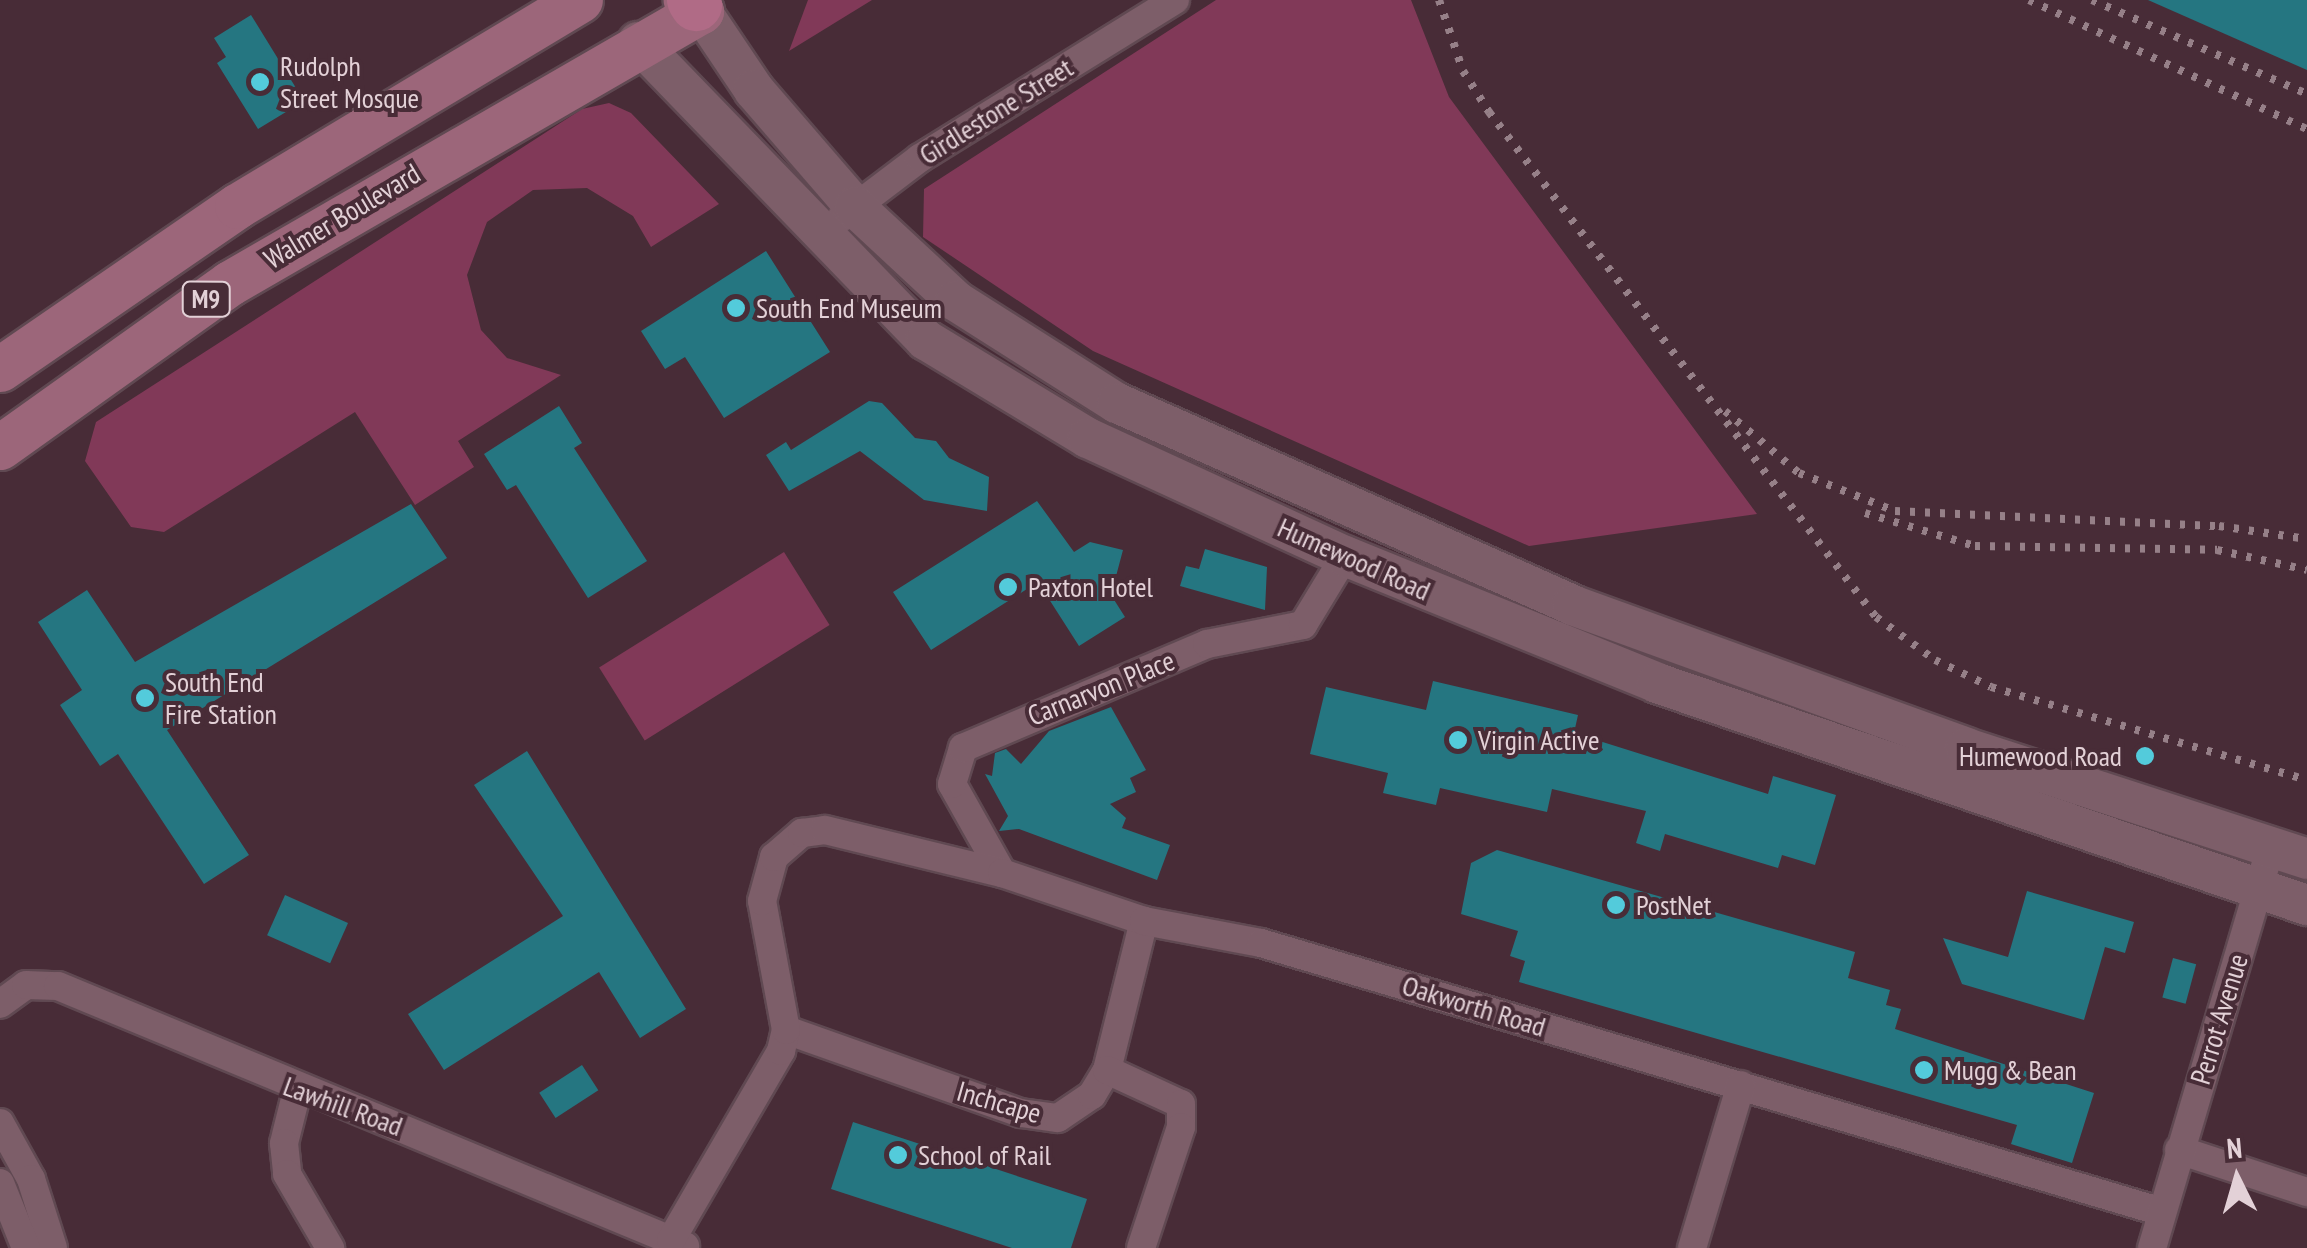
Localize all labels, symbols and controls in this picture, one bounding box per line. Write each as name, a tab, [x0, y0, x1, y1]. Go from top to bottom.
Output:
place label: Rudolph Street Mosque	[280, 49, 419, 115]
street label: Girdlestone Street	[913, 51, 1079, 171]
marker: Rudolph Street Mosque	[249, 71, 271, 93]
street label: Walmer Boulevard	[258, 156, 426, 276]
road number: M9	[181, 279, 231, 319]
place label: South End Museum	[756, 291, 942, 325]
marker: South End Museum	[725, 297, 747, 319]
street label: Humewood Road	[1273, 511, 1435, 607]
place label: Paxton Hotel	[1028, 570, 1153, 604]
marker: Paxton Hotel	[997, 576, 1019, 598]
street label: Carnarvon Place	[1023, 643, 1179, 733]
place label: South End Fire Station	[165, 665, 277, 731]
marker: South End Fire Station	[134, 687, 156, 709]
place label: Virgin Active	[1478, 723, 1600, 757]
marker: Virgin Active	[1447, 729, 1469, 751]
place label: Humewood Road	[1959, 739, 2122, 773]
marker: Humewood Road	[2132, 743, 2158, 769]
place label: PostNet	[1636, 888, 1711, 922]
marker: PostNet	[1605, 894, 1627, 916]
street label: Perrot Avenue	[2183, 949, 2255, 1089]
street label: Oakworth Road	[1398, 968, 1550, 1044]
place label: Mugg & Bean	[1944, 1053, 2077, 1087]
marker: Mugg & Bean	[1913, 1059, 1935, 1081]
street label: Lawhill Road	[279, 1069, 407, 1143]
street label: Inchcape	[953, 1074, 1045, 1130]
north arrow	[2187, 1128, 2287, 1228]
text: N	[2225, 1129, 2243, 1167]
place label: School of Rail	[918, 1138, 1051, 1172]
marker: School of Rail	[887, 1144, 909, 1166]

